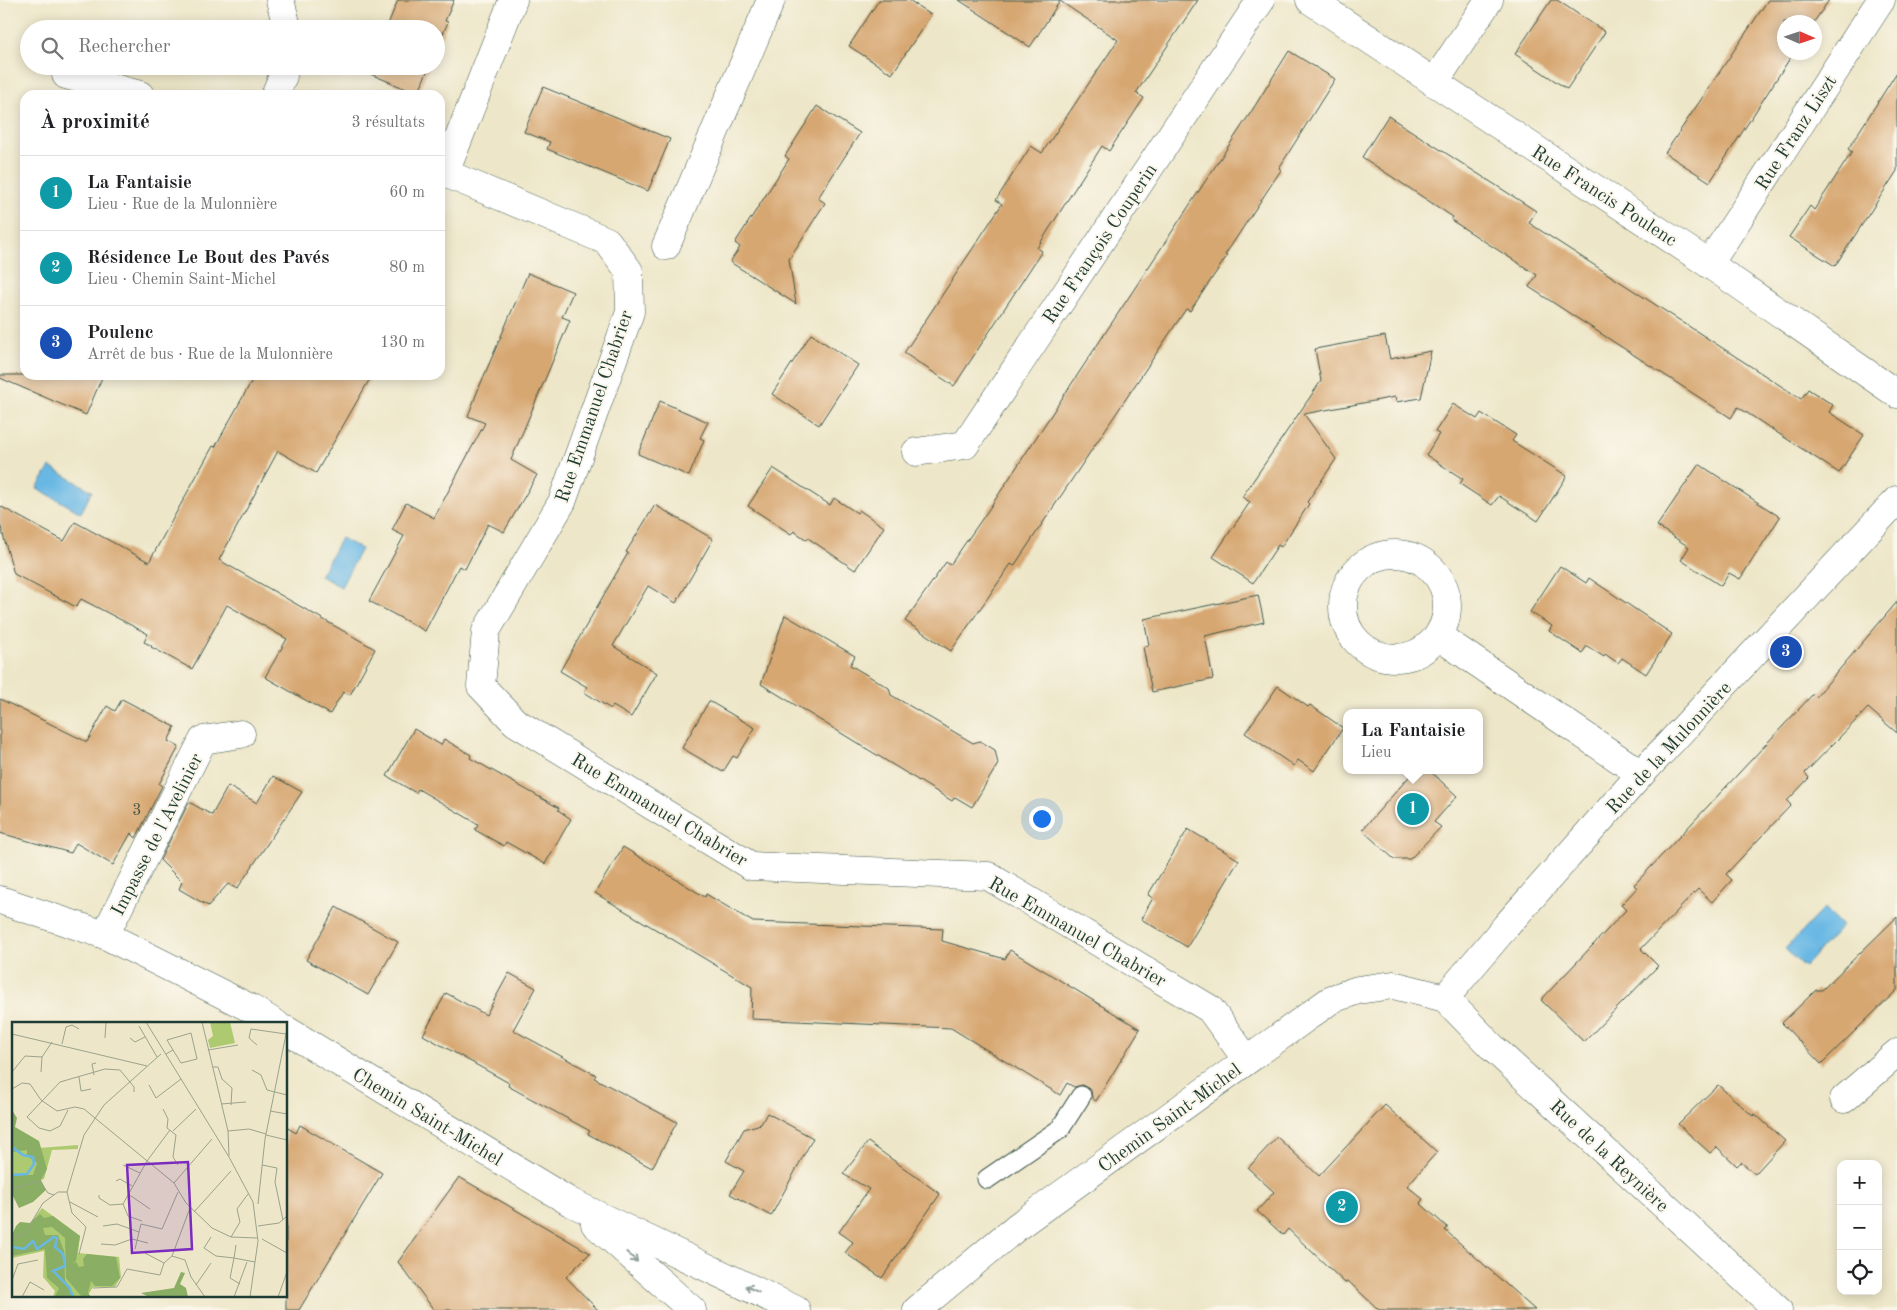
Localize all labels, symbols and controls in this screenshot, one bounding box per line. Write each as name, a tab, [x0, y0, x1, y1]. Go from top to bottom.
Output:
north arrow	[1777, 15, 1822, 60]
search box	[20, 20, 445, 75]
icon: search	[38, 34, 66, 62]
text: Rechercher	[78, 38, 171, 57]
street label: Rue Franz Liszt	[1753, 72, 1841, 194]
text: À proximité	[40, 112, 150, 133]
text: 3 résultats	[351, 115, 425, 131]
street label: Rue Francis Poulenc	[1528, 143, 1680, 251]
street label: Rue François Couperin	[1040, 161, 1162, 328]
text: La Fantaisie	[87, 174, 192, 193]
text: 1	[51, 185, 61, 201]
text: 60 m	[389, 185, 425, 201]
text: Lieu · Rue de la Mulonnière	[87, 197, 277, 213]
text: Résidence Le Bout des Pavés	[87, 249, 329, 268]
text: 2	[51, 260, 61, 276]
text: 80 m	[389, 260, 425, 276]
text: Lieu · Chemin Saint-Michel	[87, 272, 276, 288]
street label: Rue Emmanuel Chabrier	[554, 308, 637, 505]
text: Poulenc	[87, 324, 154, 343]
text: 3	[51, 335, 61, 351]
text: 130 m	[380, 335, 425, 351]
text: Arrêt de bus · Rue de la Mulonnière	[87, 347, 333, 363]
pin: 3	[1770, 633, 1802, 671]
street label: Rue de la Mulonnière	[1604, 679, 1736, 819]
popup	[1343, 709, 1483, 774]
text: La Fantaisie	[1361, 722, 1466, 741]
text: Lieu	[1361, 745, 1391, 761]
street label: Impasse de l'Avelinier	[109, 751, 208, 919]
street label: Rue Emmanuel Chabrier	[567, 751, 750, 871]
pin: 1	[1397, 790, 1429, 828]
house number: 3	[132, 803, 142, 819]
your location	[1029, 806, 1055, 832]
street label: Rue Emmanuel Chabrier	[985, 875, 1169, 992]
inset map	[12, 1022, 288, 1298]
street label: Chemin Saint-Michel	[1096, 1061, 1245, 1177]
street label: Chemin Saint-Michel	[348, 1066, 505, 1170]
street label: Rue de la Reynière	[1545, 1097, 1671, 1217]
map controls	[1837, 1160, 1882, 1295]
button: +	[1837, 1160, 1882, 1205]
pin: 2	[1326, 1188, 1358, 1226]
button: −	[1837, 1205, 1882, 1250]
button: locate	[1837, 1250, 1882, 1295]
one-way arrow	[626, 1251, 639, 1263]
one-way arrow	[745, 1284, 760, 1294]

